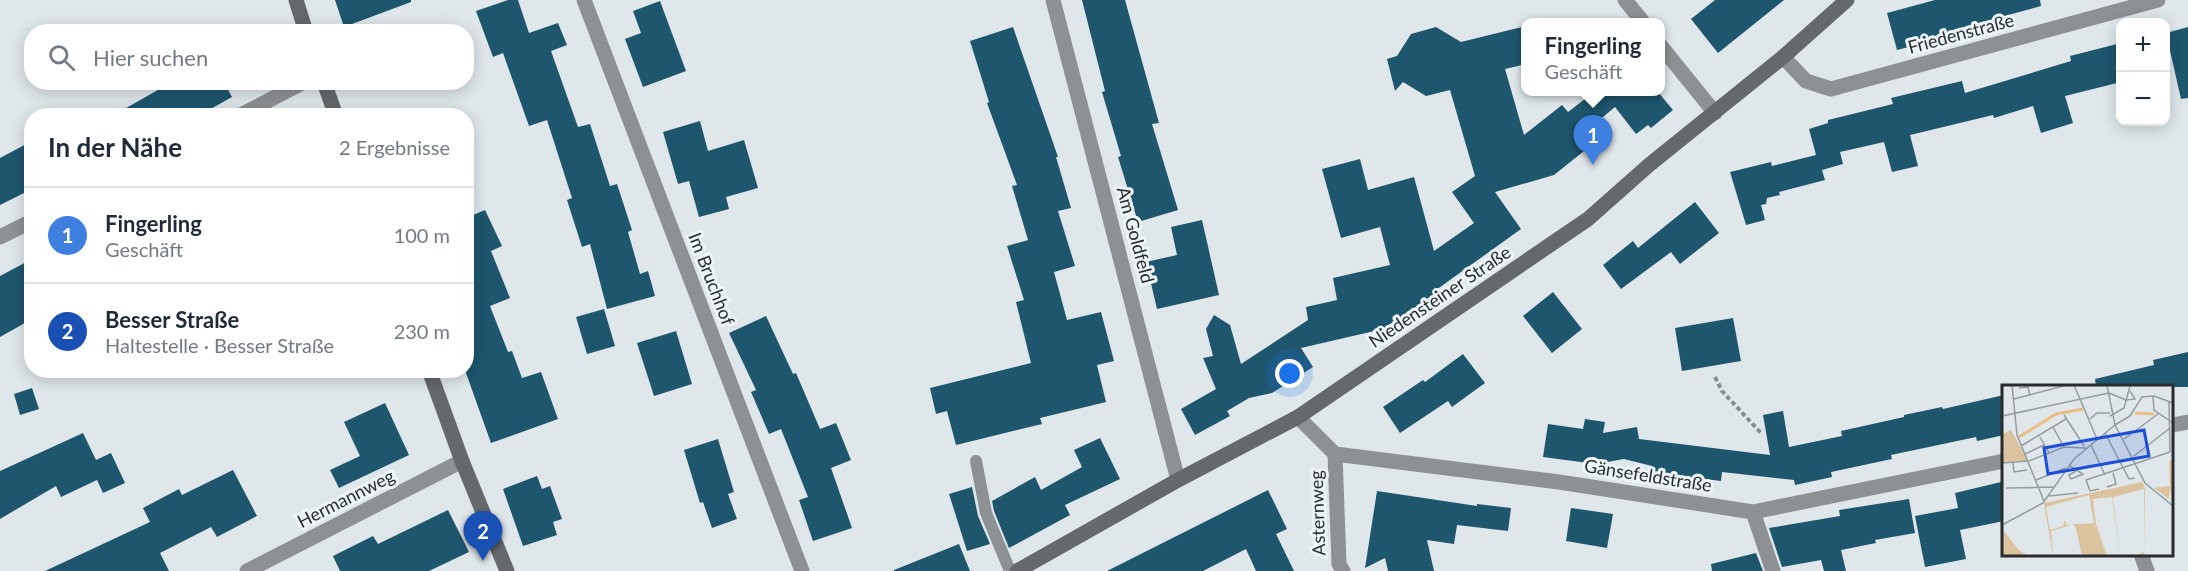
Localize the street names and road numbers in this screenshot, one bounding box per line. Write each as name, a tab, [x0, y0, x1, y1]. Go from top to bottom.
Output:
street label: Friedenstraße	[1905, 8, 2016, 58]
street label: Am Goldfeld	[1113, 184, 1159, 285]
street label: Im Bruchhof	[684, 229, 740, 329]
street label: Niedensteiner Straße	[1364, 240, 1515, 352]
street label: Gänsefeldstraße	[1583, 454, 1713, 496]
street label: Hermannweg	[293, 464, 398, 532]
street label: Asternweg	[1305, 470, 1329, 556]

